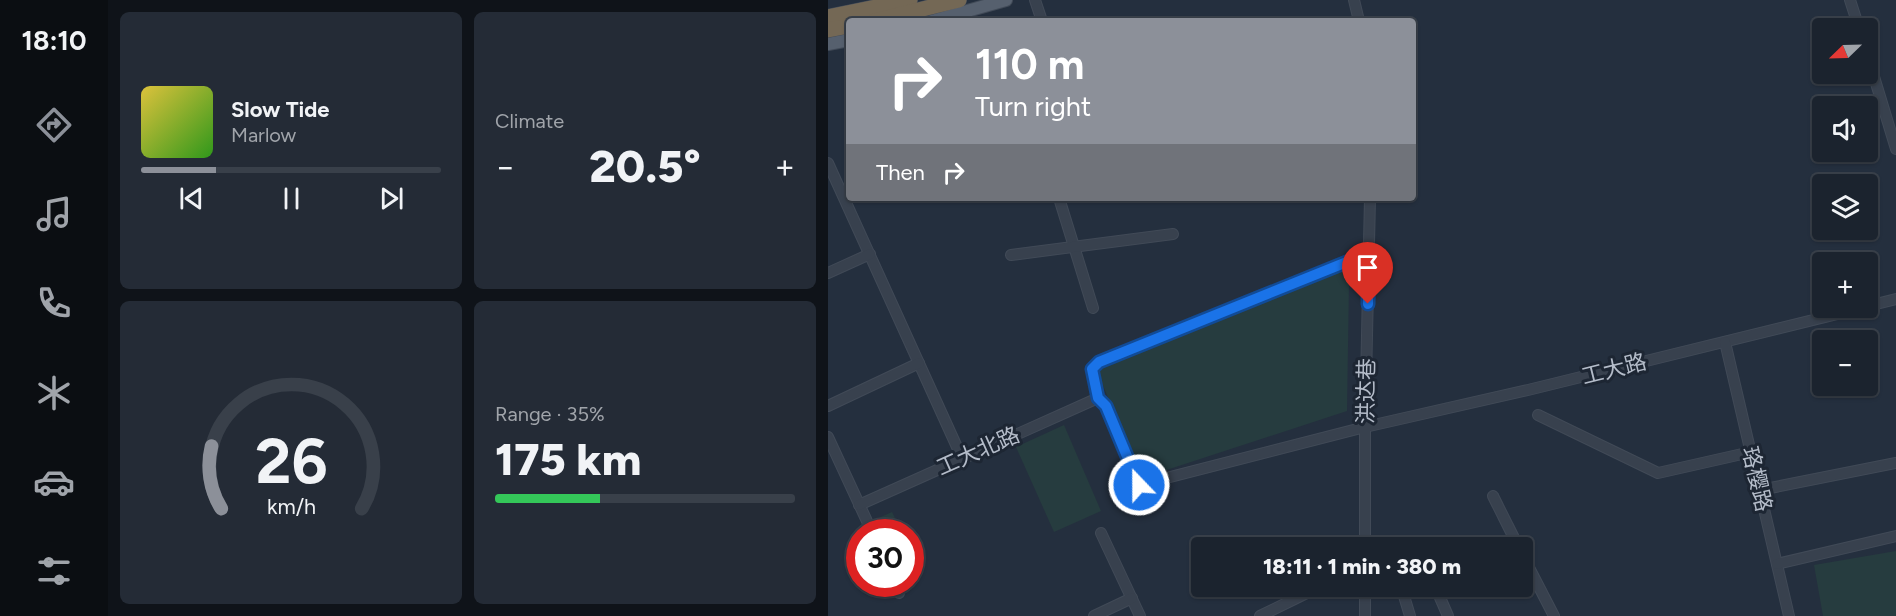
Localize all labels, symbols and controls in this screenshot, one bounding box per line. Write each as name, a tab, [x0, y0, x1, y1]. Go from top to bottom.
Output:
north arrow	[1812, 18, 1878, 84]
map controls	[1812, 18, 1878, 396]
text: 18:10	[22, 24, 86, 57]
text: 110 m	[975, 39, 1084, 90]
icon: right	[876, 42, 954, 120]
text: Turn right	[975, 90, 1091, 123]
text: Slow Tide	[231, 96, 330, 123]
button: sound	[1812, 96, 1878, 162]
icon: directions	[33, 104, 75, 146]
text: Climate	[495, 109, 564, 133]
text: Marlow	[231, 123, 296, 147]
text: 20.5°	[589, 139, 701, 193]
text: −	[495, 147, 516, 186]
text: +	[774, 147, 795, 186]
icon: right	[937, 156, 970, 189]
text: Then	[876, 159, 925, 186]
button: layers	[1812, 174, 1878, 240]
icon: previous	[175, 182, 208, 215]
icon: pause	[275, 182, 308, 215]
icon: next	[375, 182, 408, 215]
icon: music	[33, 193, 75, 235]
pin	[1342, 242, 1393, 304]
icon: arrive	[1351, 251, 1384, 284]
button: +	[1812, 252, 1878, 318]
icon: phone	[33, 282, 75, 324]
button: −	[1812, 330, 1878, 396]
street label: 工大路	[1579, 348, 1649, 390]
street label: 洪达巷	[1352, 358, 1380, 424]
icon: climate	[33, 372, 75, 414]
text: Range · 35%	[495, 402, 605, 426]
street label: 工大北路	[932, 421, 1024, 481]
text: 26	[255, 424, 327, 499]
text: 175 km	[495, 432, 641, 486]
street label: 珞樱路	[1736, 444, 1778, 514]
position arrow	[1107, 453, 1171, 517]
icon: car	[33, 461, 75, 503]
text: km/h	[267, 495, 315, 520]
speed limit sign: 30	[846, 519, 924, 597]
icon: filters	[33, 550, 75, 592]
text: 18:11 · 1 min · 380 m	[1263, 553, 1461, 580]

